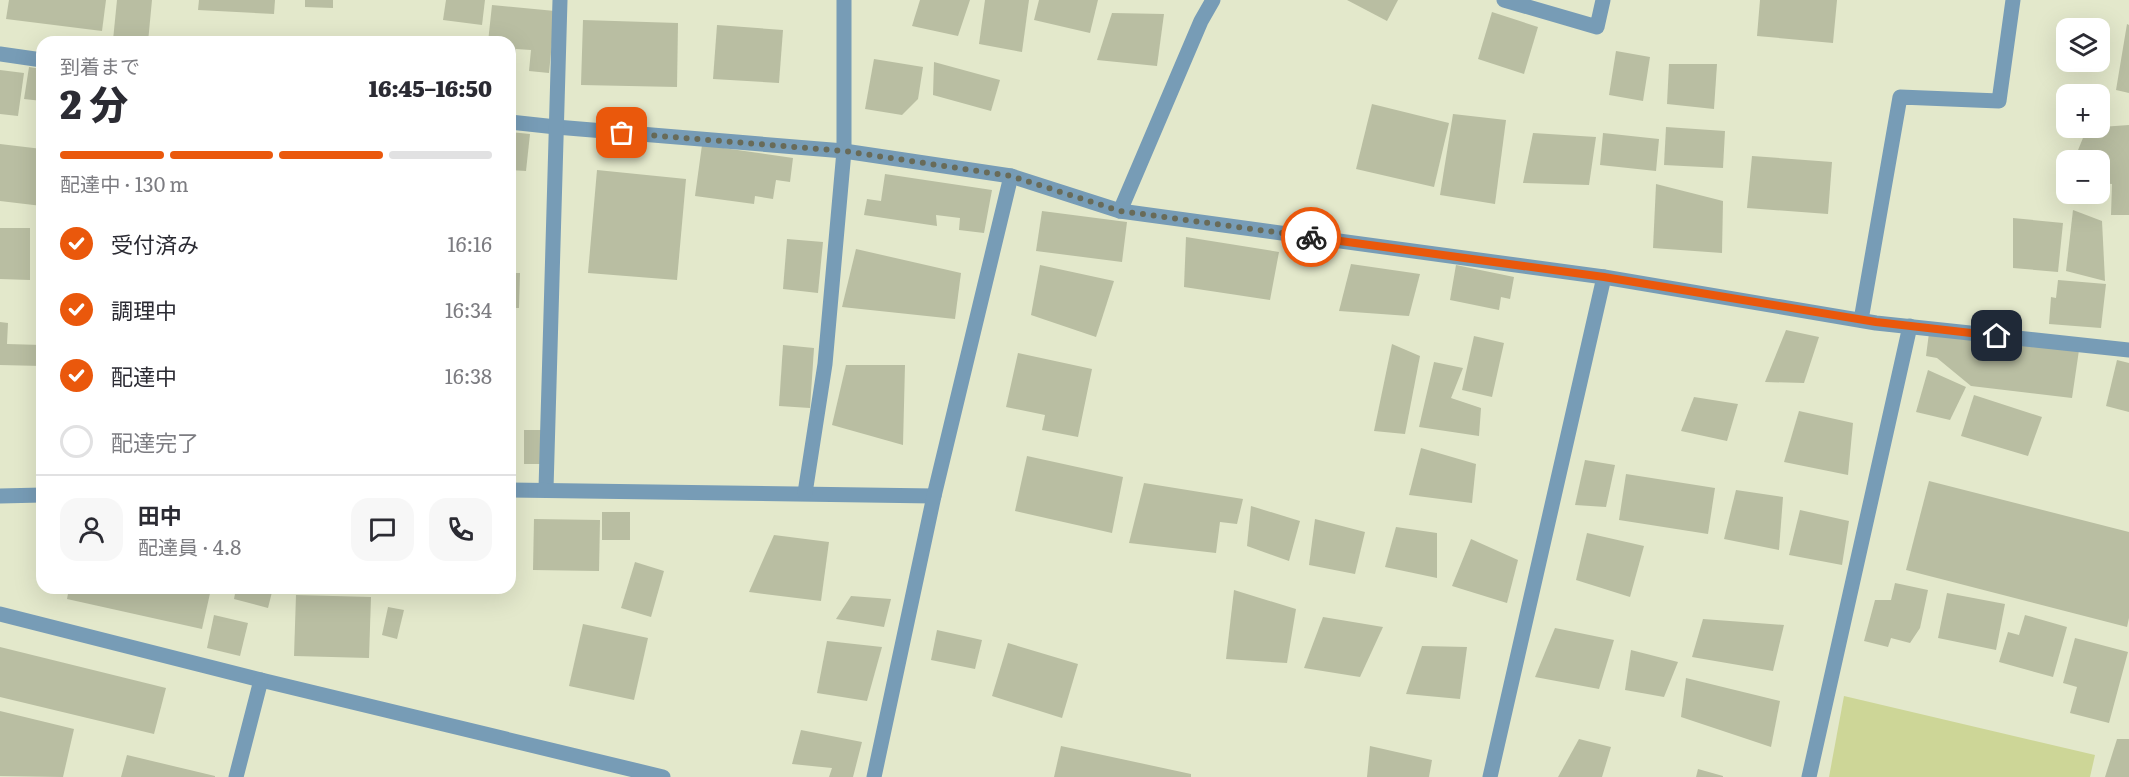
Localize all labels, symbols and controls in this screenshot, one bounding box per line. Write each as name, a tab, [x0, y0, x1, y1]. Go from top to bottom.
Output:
map controls	[2056, 18, 2110, 204]
button: layers	[2056, 18, 2110, 72]
text: 到着まで	[60, 50, 140, 80]
text: 16:45–16:50	[369, 71, 492, 104]
text: 2 分	[60, 73, 128, 131]
button: +	[2056, 84, 2110, 138]
pin	[596, 107, 647, 158]
icon: bag	[605, 116, 638, 149]
button: −	[2056, 150, 2110, 204]
text: 配達中 · 130 m	[60, 168, 189, 198]
courier	[1281, 207, 1341, 267]
icon: bike	[1295, 221, 1328, 254]
icon: check	[60, 227, 93, 260]
text: 受付済み	[111, 227, 199, 260]
text: 16:16	[448, 228, 492, 258]
icon: check	[60, 293, 93, 326]
text: 調理中	[111, 293, 177, 326]
text: 16:34	[445, 294, 492, 324]
pin	[1971, 310, 2022, 361]
icon: home	[1980, 319, 2013, 352]
icon: check	[60, 359, 93, 392]
text: 配達中	[111, 359, 177, 392]
text: 16:38	[445, 360, 492, 390]
text: 配達完了	[111, 425, 199, 458]
button: person	[60, 498, 123, 561]
text: 田中	[138, 498, 182, 531]
button: chat	[351, 498, 414, 561]
button: phone	[429, 498, 492, 561]
text: 配達員 · 4.8	[138, 531, 241, 561]

